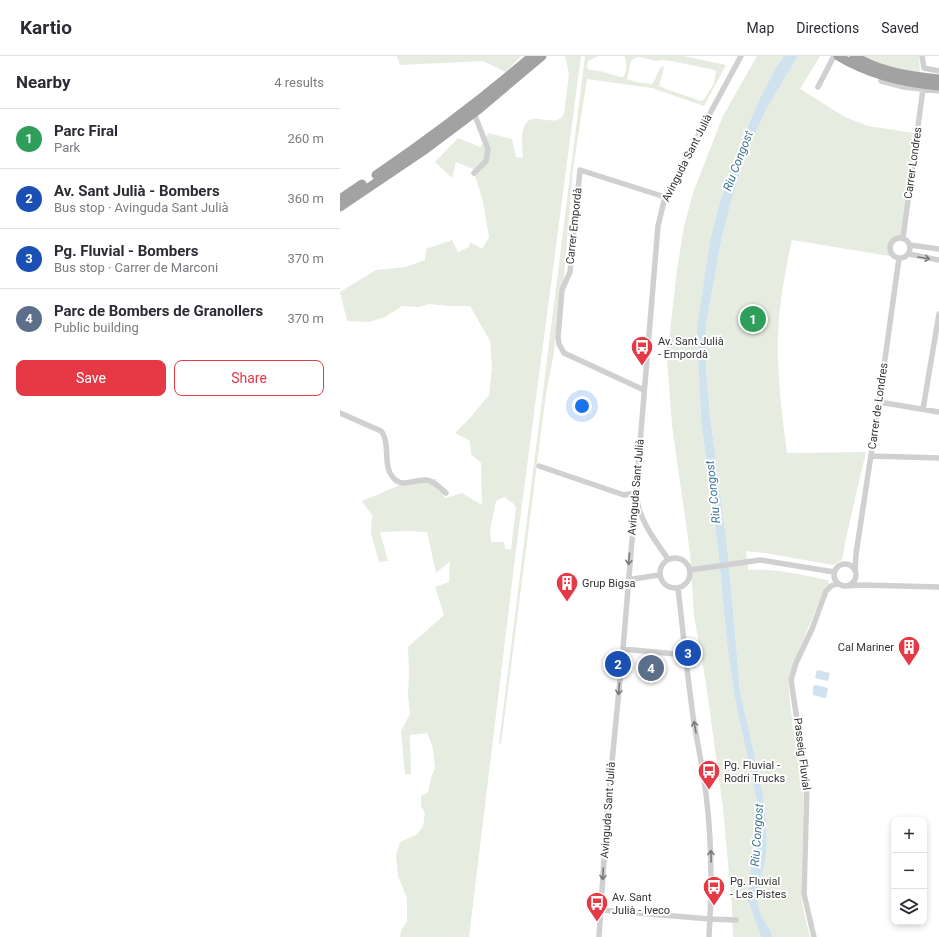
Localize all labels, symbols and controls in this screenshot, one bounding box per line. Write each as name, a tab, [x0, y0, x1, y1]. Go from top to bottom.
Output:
text: Kartio	[20, 16, 72, 39]
text: Map	[747, 20, 774, 36]
text: Directions	[796, 20, 859, 36]
text: Saved	[881, 20, 919, 36]
text: Nearby	[16, 72, 71, 92]
text: 4 results	[274, 75, 324, 90]
street label: Avinguda Sant Julià	[659, 112, 715, 204]
text: Parc Firal	[54, 122, 118, 140]
street label: Carrer Londres	[902, 126, 925, 200]
water label: Riu Congost	[720, 129, 756, 193]
text: 1	[25, 131, 33, 146]
text: 260 m	[287, 131, 324, 146]
text: Park	[54, 140, 80, 155]
text: Av. Sant Julià - Bombers	[54, 182, 220, 200]
street label: Carrer Empordà	[564, 187, 584, 265]
text: 2	[25, 191, 33, 206]
text: 360 m	[287, 191, 324, 206]
text: Bus stop · Avinguda Sant Julià	[54, 200, 229, 215]
text: Pg. Fluvial - Bombers	[54, 242, 199, 260]
text: 3	[25, 251, 33, 266]
text: 370 m	[287, 251, 324, 266]
one-way arrow	[917, 254, 930, 262]
text: Bus stop · Carrer de Marconi	[54, 260, 218, 275]
text: Parc de Bombers de Granollers	[54, 302, 263, 320]
pin: 1	[740, 304, 766, 334]
text: 4	[25, 311, 33, 326]
text: 370 m	[287, 311, 324, 326]
text: Public building	[54, 320, 139, 335]
bus stop icon: Av. Sant Julià - Empordà	[629, 334, 655, 367]
place label: Av. Sant Julià - Empordà	[658, 335, 724, 361]
button: Save	[16, 360, 166, 396]
button: Share	[174, 360, 324, 396]
street label: Carrer de Londres	[865, 362, 891, 450]
your location	[572, 396, 592, 416]
street label: Avinguda Sant Julià	[625, 438, 647, 536]
water label: Riu Congost	[703, 460, 723, 524]
one-way arrow	[626, 552, 633, 565]
building icon: Grup Bigsa	[554, 570, 580, 603]
place label: Grup Bigsa	[582, 577, 636, 590]
building icon: Cal Mariner	[896, 634, 922, 667]
pin: 3	[675, 638, 701, 668]
place label: Cal Mariner	[838, 641, 894, 654]
pin: 2	[605, 649, 631, 679]
pin: 4	[638, 653, 664, 683]
one-way arrow	[615, 682, 622, 695]
street label: Passeig Fluvial	[791, 717, 813, 791]
one-way arrow	[691, 721, 699, 734]
bus stop icon: Pg. Fluvial - Rodri Trucks	[696, 758, 722, 791]
place label: Pg. Fluvial - Rodri Trucks	[724, 759, 785, 785]
street label: Avinguda Sant Julià	[598, 761, 618, 859]
water label: Riu Congost	[748, 803, 766, 867]
map controls	[891, 817, 927, 925]
button: +	[891, 817, 927, 853]
one-way arrow	[707, 850, 714, 863]
button: −	[891, 853, 927, 889]
one-way arrow	[600, 867, 607, 880]
bus stop icon: Pg. Fluvial - Les Pistes	[701, 874, 727, 907]
place label: Pg. Fluvial - Les Pistes	[730, 875, 787, 901]
button: layers	[891, 889, 927, 925]
bus stop icon: Av. Sant Julià - Iveco	[584, 890, 610, 923]
place label: Av. Sant Julià - Iveco	[612, 891, 670, 917]

